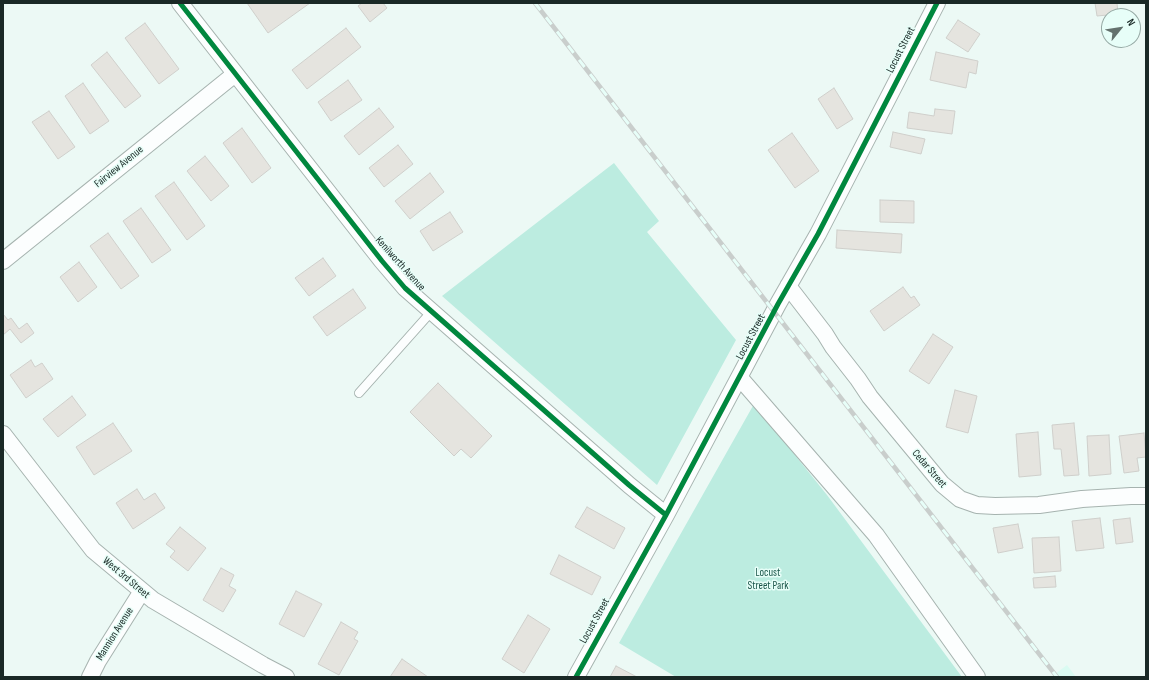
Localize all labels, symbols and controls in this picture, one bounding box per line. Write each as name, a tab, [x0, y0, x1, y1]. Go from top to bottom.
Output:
north arrow	[1101, 8, 1141, 48]
text: N	[1124, 16, 1138, 28]
street label: Locust Street	[884, 25, 918, 75]
street label: Fairview Avenue	[92, 143, 146, 191]
street label: Kenilworth Avenue	[372, 234, 428, 294]
street label: Locust Street	[733, 312, 769, 362]
street label: Cedar Street	[909, 447, 949, 491]
street label: West 3rd Street	[100, 554, 152, 602]
park label: Locust Street Park	[747, 566, 789, 592]
street label: Locust Street	[577, 596, 613, 646]
street label: Mannion Avenue	[93, 605, 137, 663]

